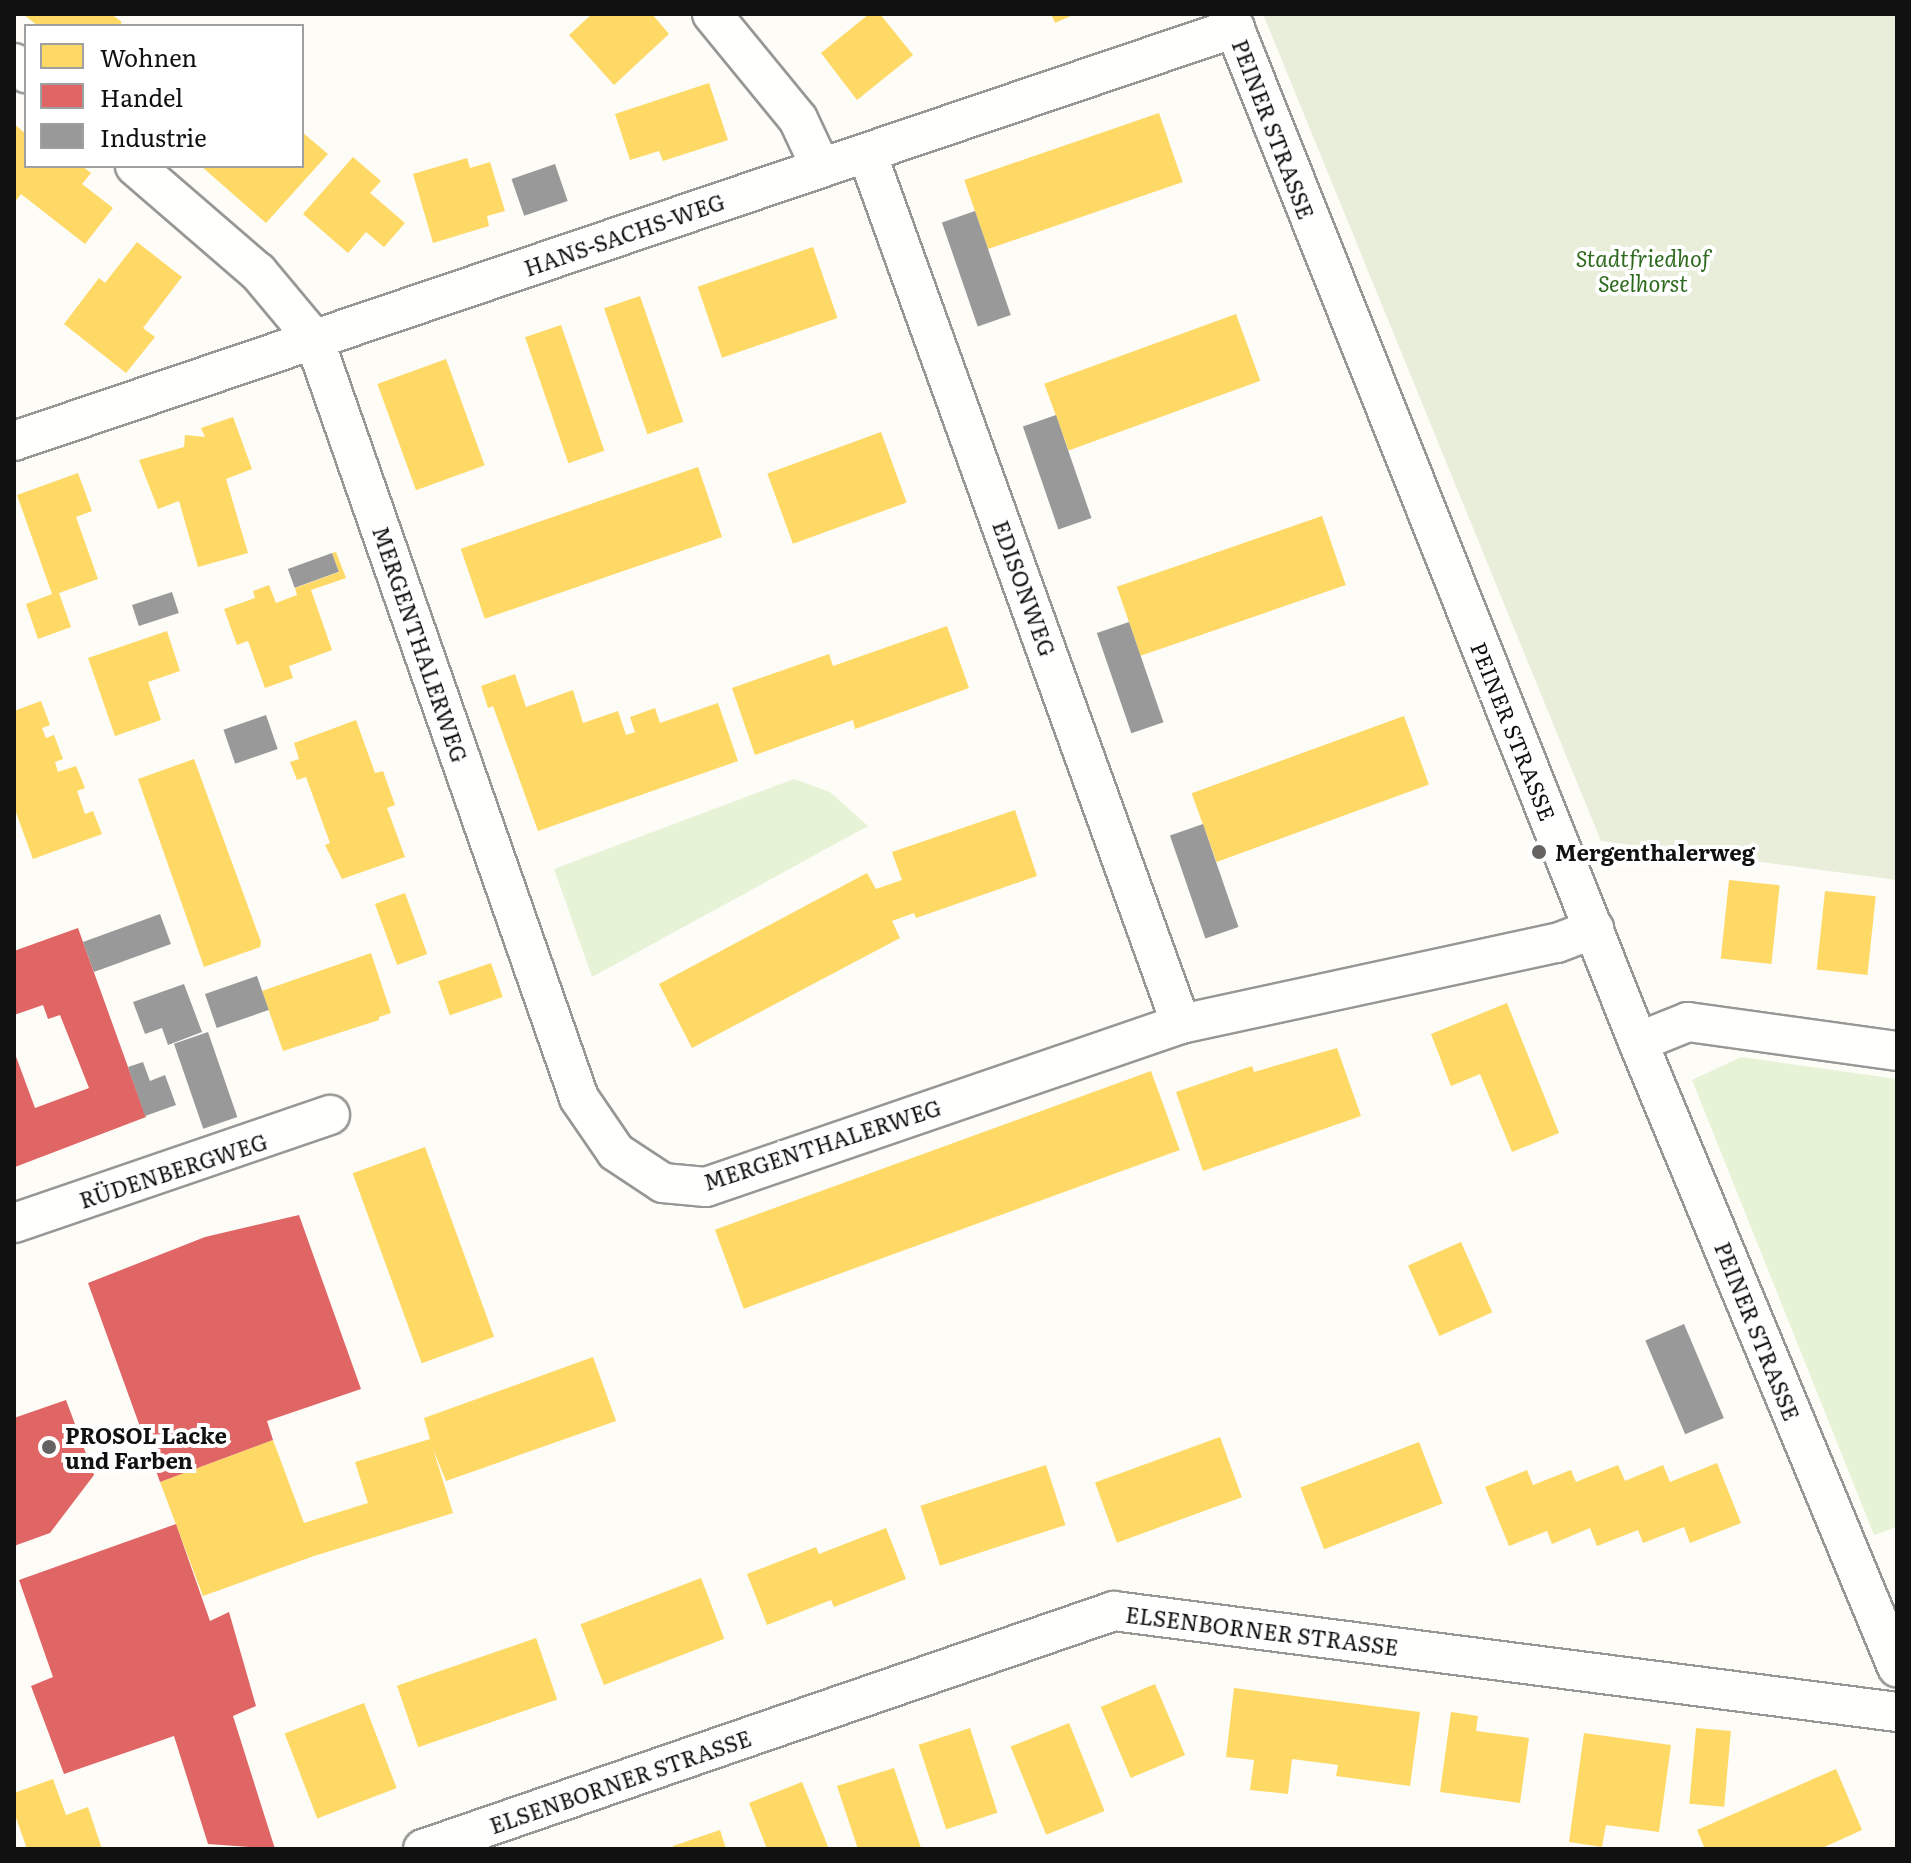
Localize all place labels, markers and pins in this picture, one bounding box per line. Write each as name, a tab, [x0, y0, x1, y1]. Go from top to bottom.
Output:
place label: Mergenthalerweg	[1555, 839, 1755, 865]
marker: Mergenthalerweg	[1530, 843, 1548, 861]
place label: PROSOL Lacke und Farben	[65, 1421, 227, 1472]
marker: PROSOL Lacke und Farben	[40, 1438, 58, 1456]

